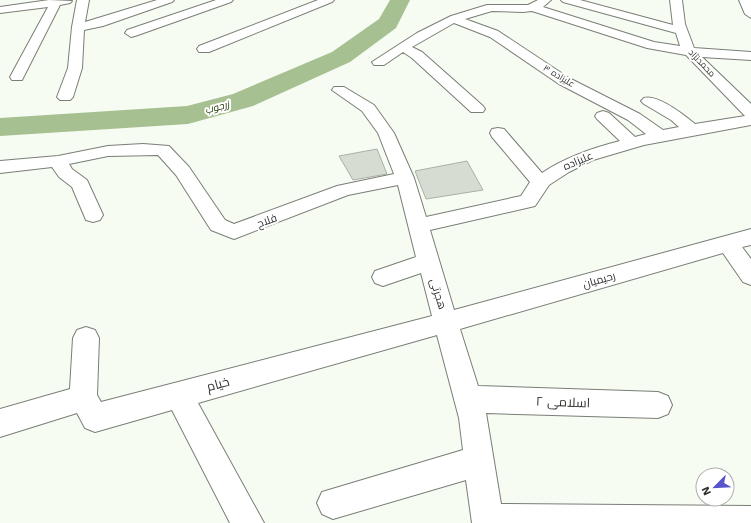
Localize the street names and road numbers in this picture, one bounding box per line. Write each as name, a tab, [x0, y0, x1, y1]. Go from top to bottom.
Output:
street label: محمدنژاد	[687, 47, 718, 79]
street label: علیزاده ۳	[542, 63, 576, 89]
street label: علیزاده	[561, 149, 595, 173]
street label: فلاح	[255, 211, 279, 232]
street label: رحیمیان	[581, 269, 617, 291]
street label: هجرتی	[427, 277, 449, 311]
street label: خیام	[205, 374, 232, 396]
street label: اسلامی ۲	[536, 394, 590, 410]

